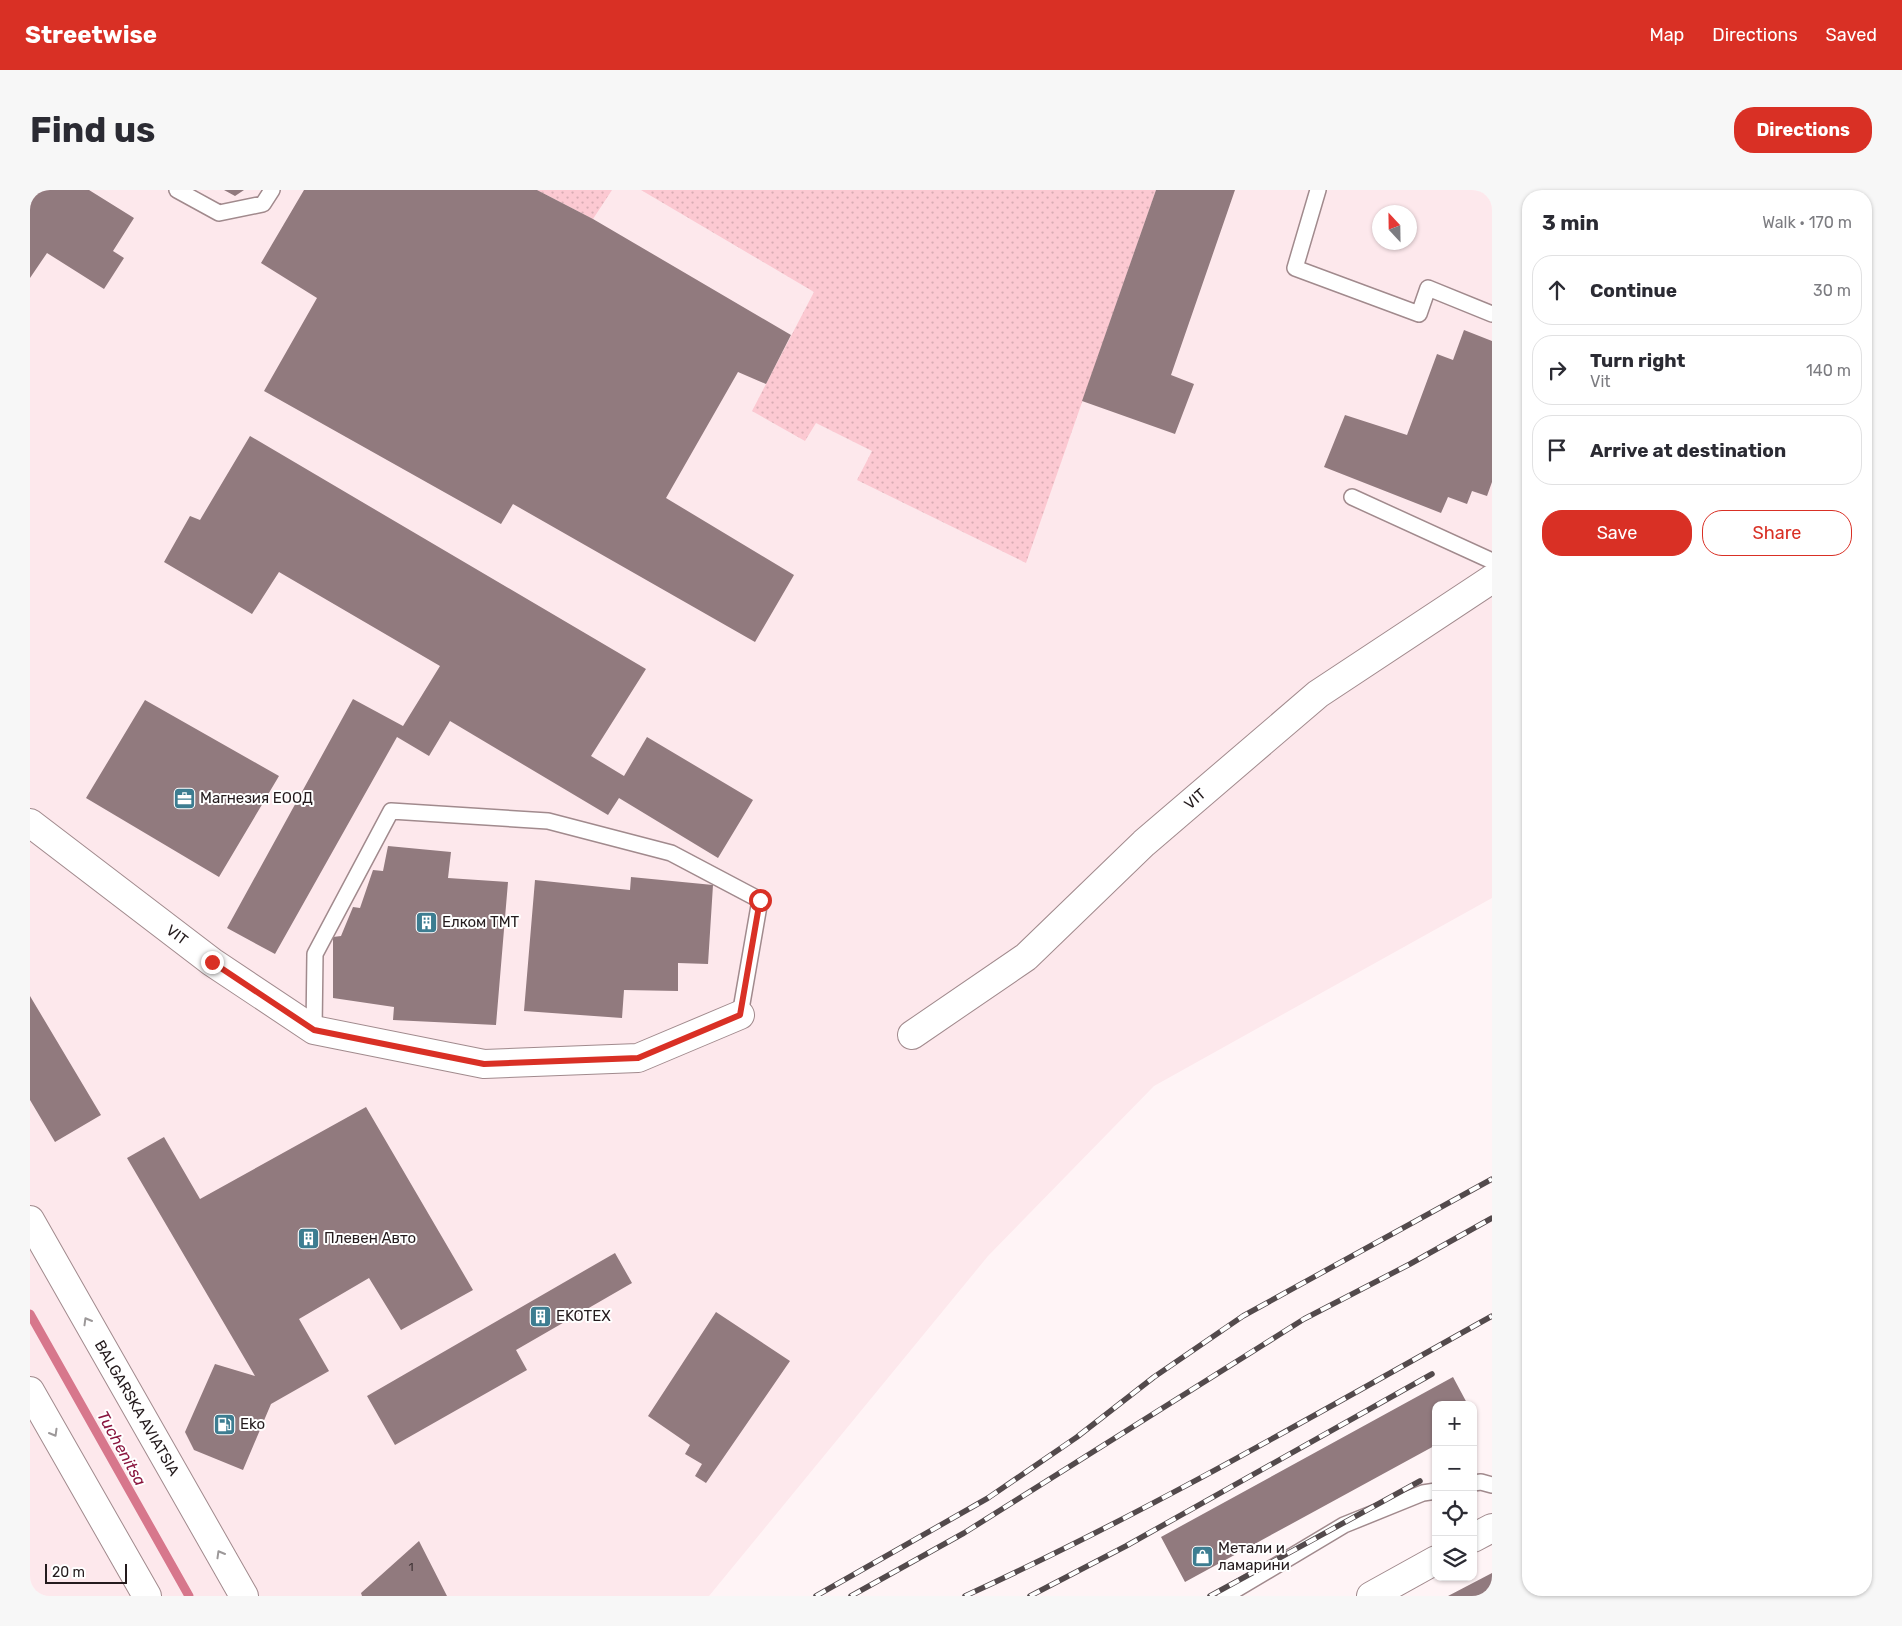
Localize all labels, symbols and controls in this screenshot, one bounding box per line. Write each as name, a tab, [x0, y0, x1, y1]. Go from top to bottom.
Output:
text: Streetwise	[25, 21, 157, 49]
text: Map	[1649, 24, 1684, 46]
text: Directions	[1712, 24, 1798, 46]
text: Saved	[1826, 24, 1877, 46]
button: Directions	[1734, 107, 1872, 153]
text: Find us	[30, 109, 155, 151]
north arrow	[1372, 205, 1417, 250]
text: 3 min	[1542, 210, 1599, 235]
text: Walk · 170 m	[1762, 213, 1852, 232]
icon: ahead	[1543, 276, 1571, 304]
text: Continue	[1590, 279, 1677, 302]
text: 30 m	[1813, 281, 1851, 300]
text: Turn right	[1590, 349, 1685, 372]
icon: right	[1543, 356, 1571, 384]
text: 140 m	[1806, 361, 1851, 380]
text: Vit	[1590, 372, 1611, 391]
icon: arrive	[1543, 436, 1571, 464]
text: Arrive at destination	[1590, 439, 1786, 462]
button: Save	[1542, 510, 1692, 556]
button: Share	[1702, 510, 1852, 556]
street label: VIT	[1181, 785, 1210, 813]
office icon: Магнезия ЕООД	[172, 786, 196, 810]
place label: Магнезия ЕООД	[200, 789, 313, 807]
route start	[749, 889, 772, 912]
building icon: Елком ТМТ	[414, 910, 438, 934]
place label: Елком ТМТ	[442, 913, 520, 931]
street label: VIT	[163, 921, 192, 949]
route end	[201, 951, 224, 974]
building icon: Плевен Авто	[296, 1226, 320, 1250]
place label: Плевен Авто	[324, 1229, 416, 1247]
building icon: EKOTEX	[528, 1304, 552, 1328]
place label: EKOTEX	[556, 1307, 611, 1325]
one-way arrow	[84, 1318, 94, 1327]
street label: BALGARSKA AVIATSIA	[91, 1337, 183, 1479]
map controls	[1432, 1401, 1477, 1581]
button: +	[1432, 1401, 1477, 1446]
water label: Tuchenitsa	[93, 1408, 150, 1489]
fuel station icon: Eko	[212, 1412, 236, 1436]
place label: Eko	[240, 1415, 265, 1433]
one-way arrow	[48, 1428, 58, 1437]
button: −	[1432, 1446, 1477, 1491]
button: locate	[1432, 1491, 1477, 1536]
button: layers	[1432, 1536, 1477, 1581]
place label: Метали и ламарини	[1218, 1539, 1290, 1574]
shop icon: Метали и ламарини	[1190, 1545, 1214, 1569]
one-way arrow	[216, 1550, 226, 1559]
house number: 1	[408, 1560, 414, 1574]
scale bar	[45, 1561, 128, 1584]
text: 20 m	[52, 1564, 85, 1581]

